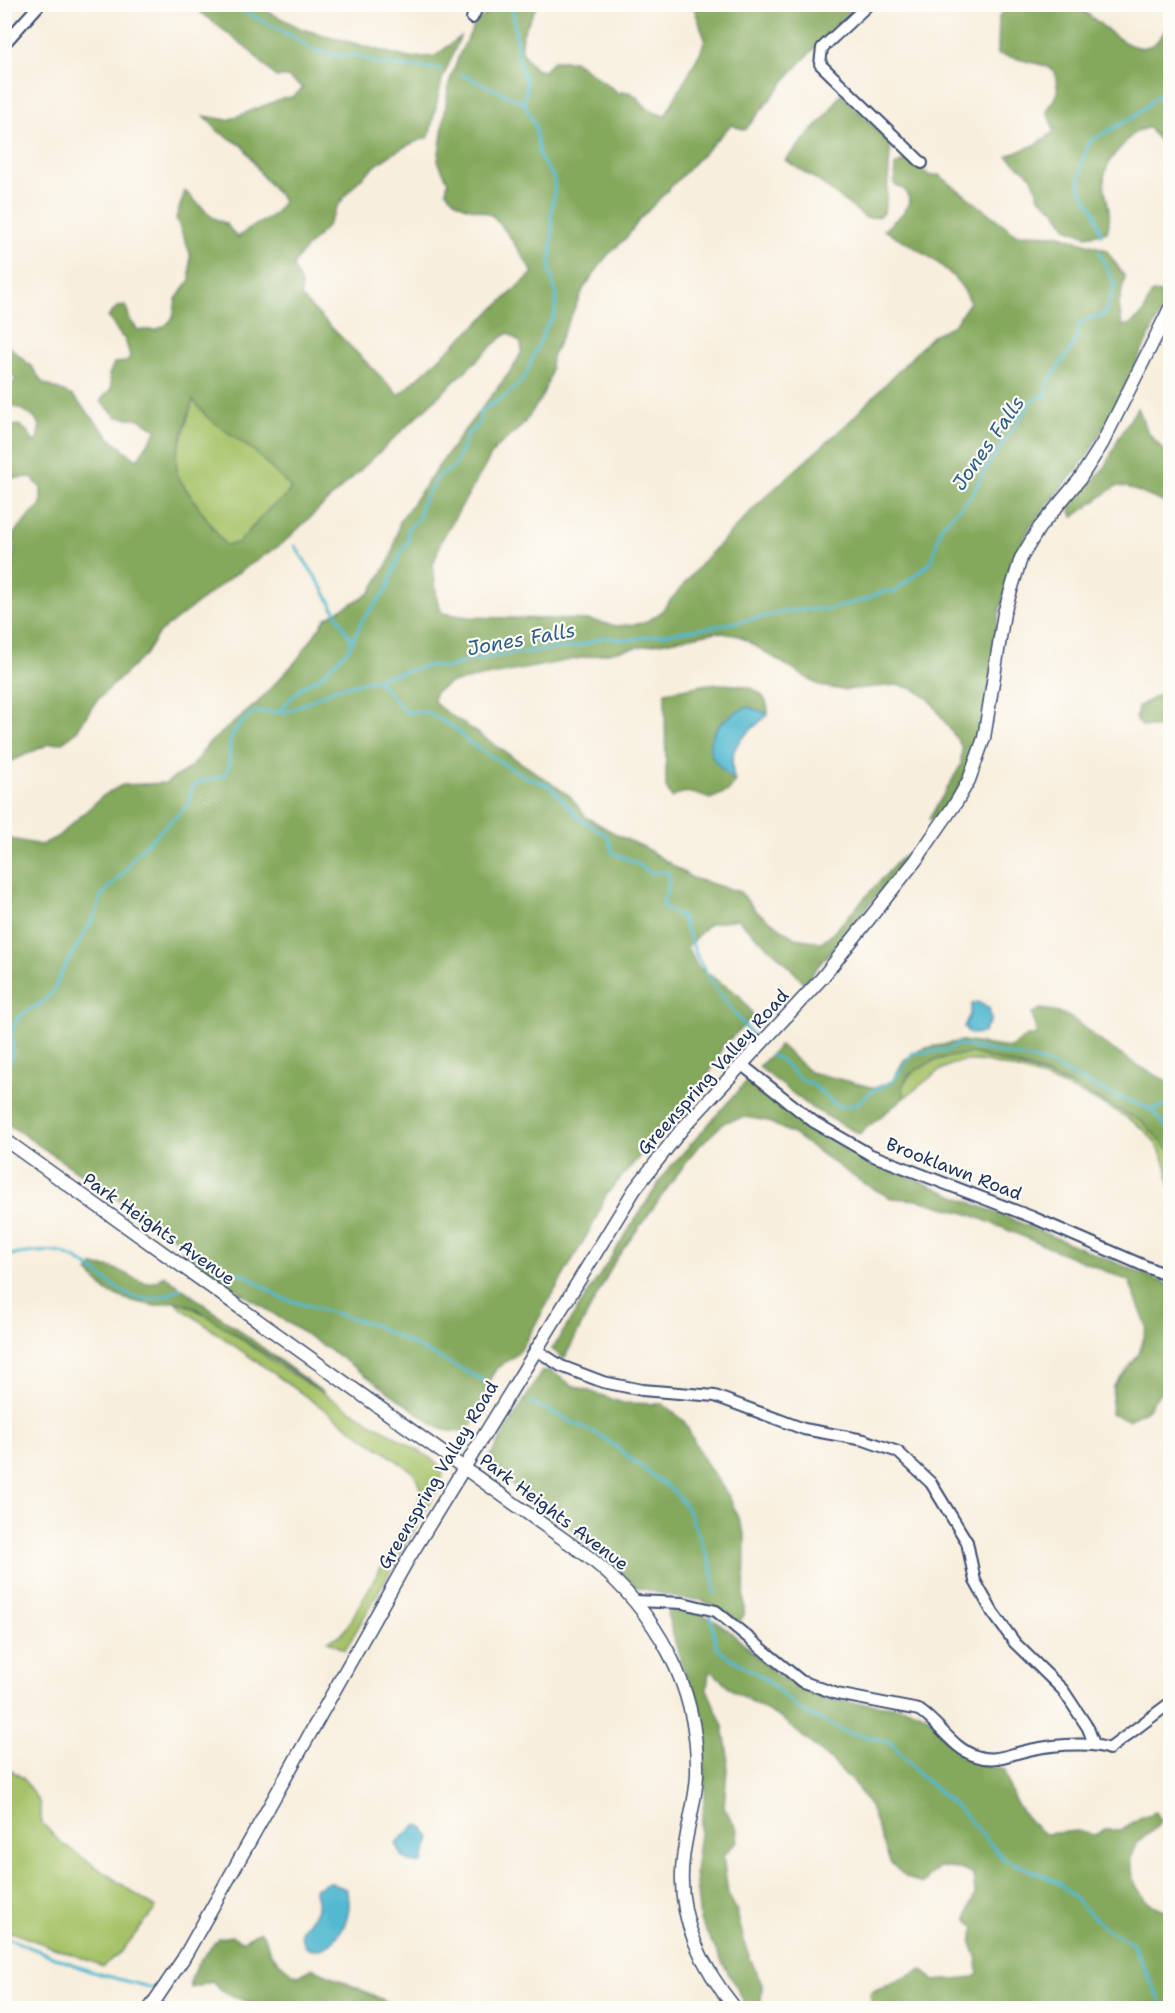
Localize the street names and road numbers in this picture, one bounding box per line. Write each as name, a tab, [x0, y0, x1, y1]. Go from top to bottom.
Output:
street label: Greenspring Valley Road	[632, 984, 794, 1160]
street label: Brooklawn Road	[883, 1132, 1025, 1206]
street label: Park Heights Avenue	[78, 1167, 240, 1291]
street label: Greenspring Valley Road	[372, 1376, 504, 1574]
street label: Park Heights Avenue	[475, 1448, 633, 1576]

